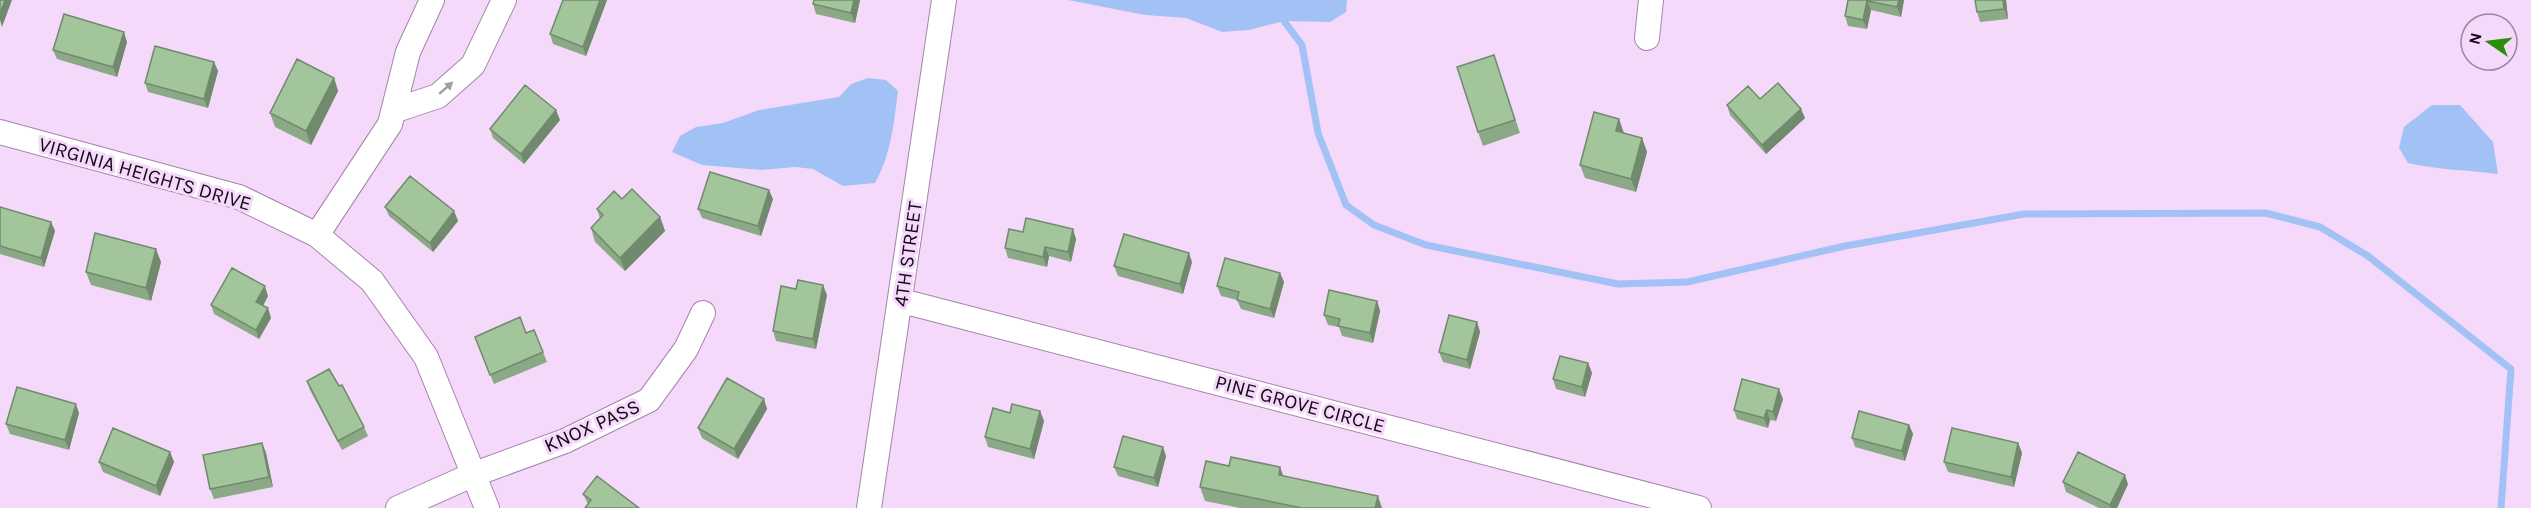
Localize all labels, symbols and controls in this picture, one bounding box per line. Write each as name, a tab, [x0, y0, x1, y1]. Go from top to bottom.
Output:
north arrow	[2459, 12, 2519, 72]
text: N	[2464, 31, 2486, 46]
one-way arrow	[438, 82, 453, 95]
street label: VIRGINIA HEIGHTS DRIVE	[36, 133, 254, 215]
street label: 4TH STREET	[889, 200, 927, 308]
street label: PINE GROVE CIRCLE	[1213, 370, 1387, 438]
street label: KNOX PASS	[541, 395, 643, 457]

